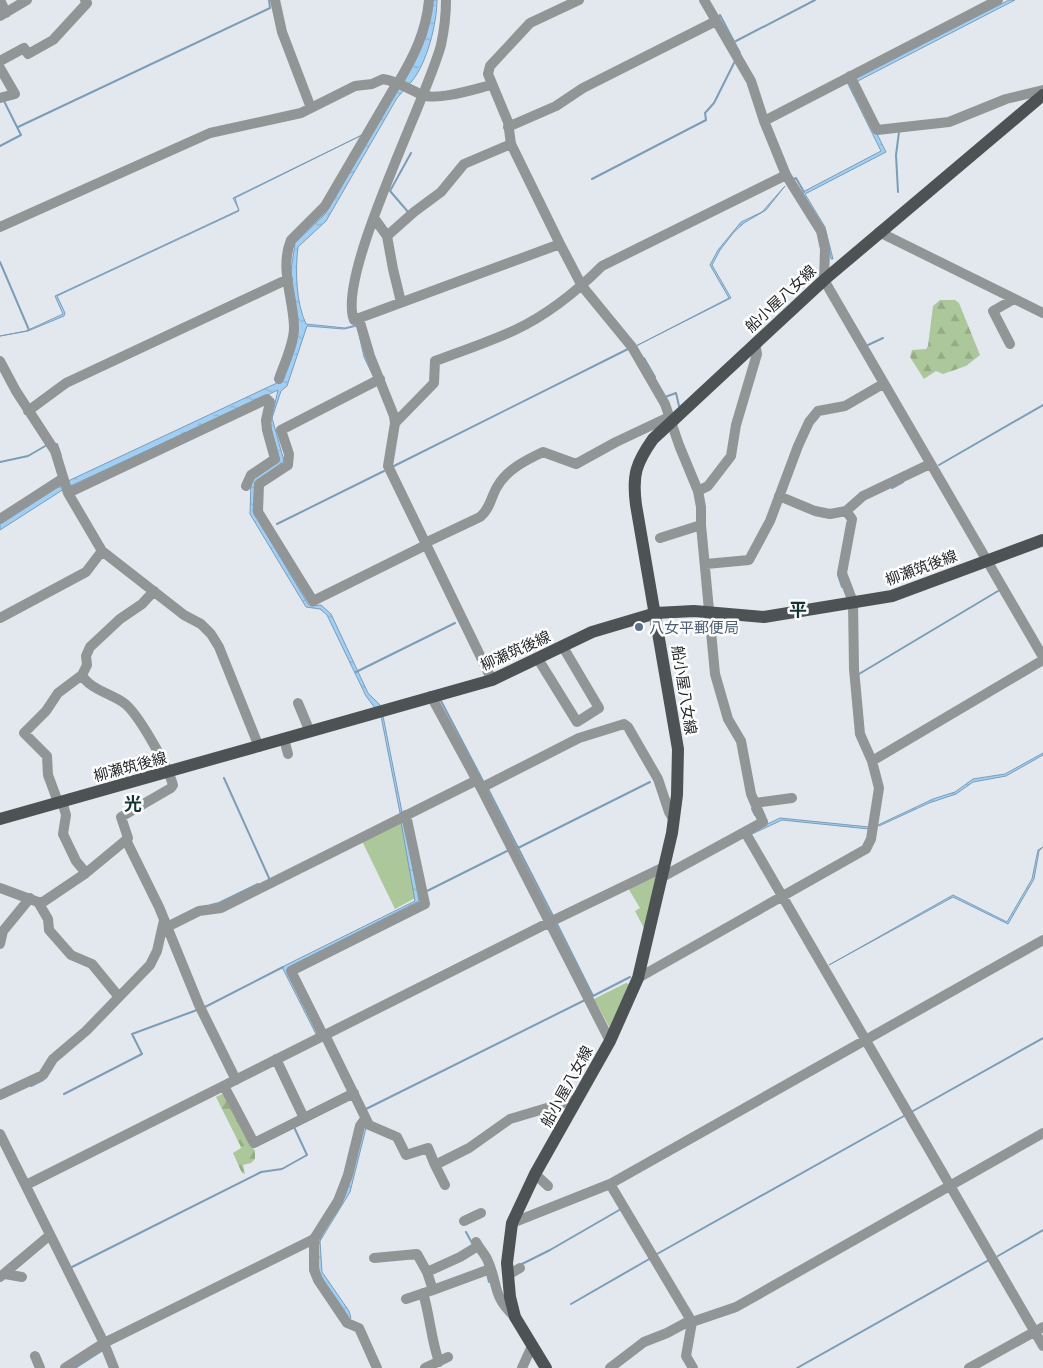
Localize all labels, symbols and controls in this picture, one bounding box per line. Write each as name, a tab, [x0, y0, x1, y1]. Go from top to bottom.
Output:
street label: 船小屋八女線	[741, 261, 819, 335]
street label: 柳瀬筑後線	[883, 546, 959, 588]
district label: 平	[789, 598, 807, 620]
place label: 八女平郵便局	[649, 618, 739, 636]
marker: 八女平郵便局	[633, 621, 645, 633]
street label: 柳瀬筑後線	[477, 627, 553, 673]
street label: 船小屋八女線	[669, 644, 701, 736]
street label: 柳瀬筑後線	[91, 748, 169, 784]
district label: 光	[124, 792, 142, 814]
street label: 船小屋八女線	[536, 1042, 596, 1130]

